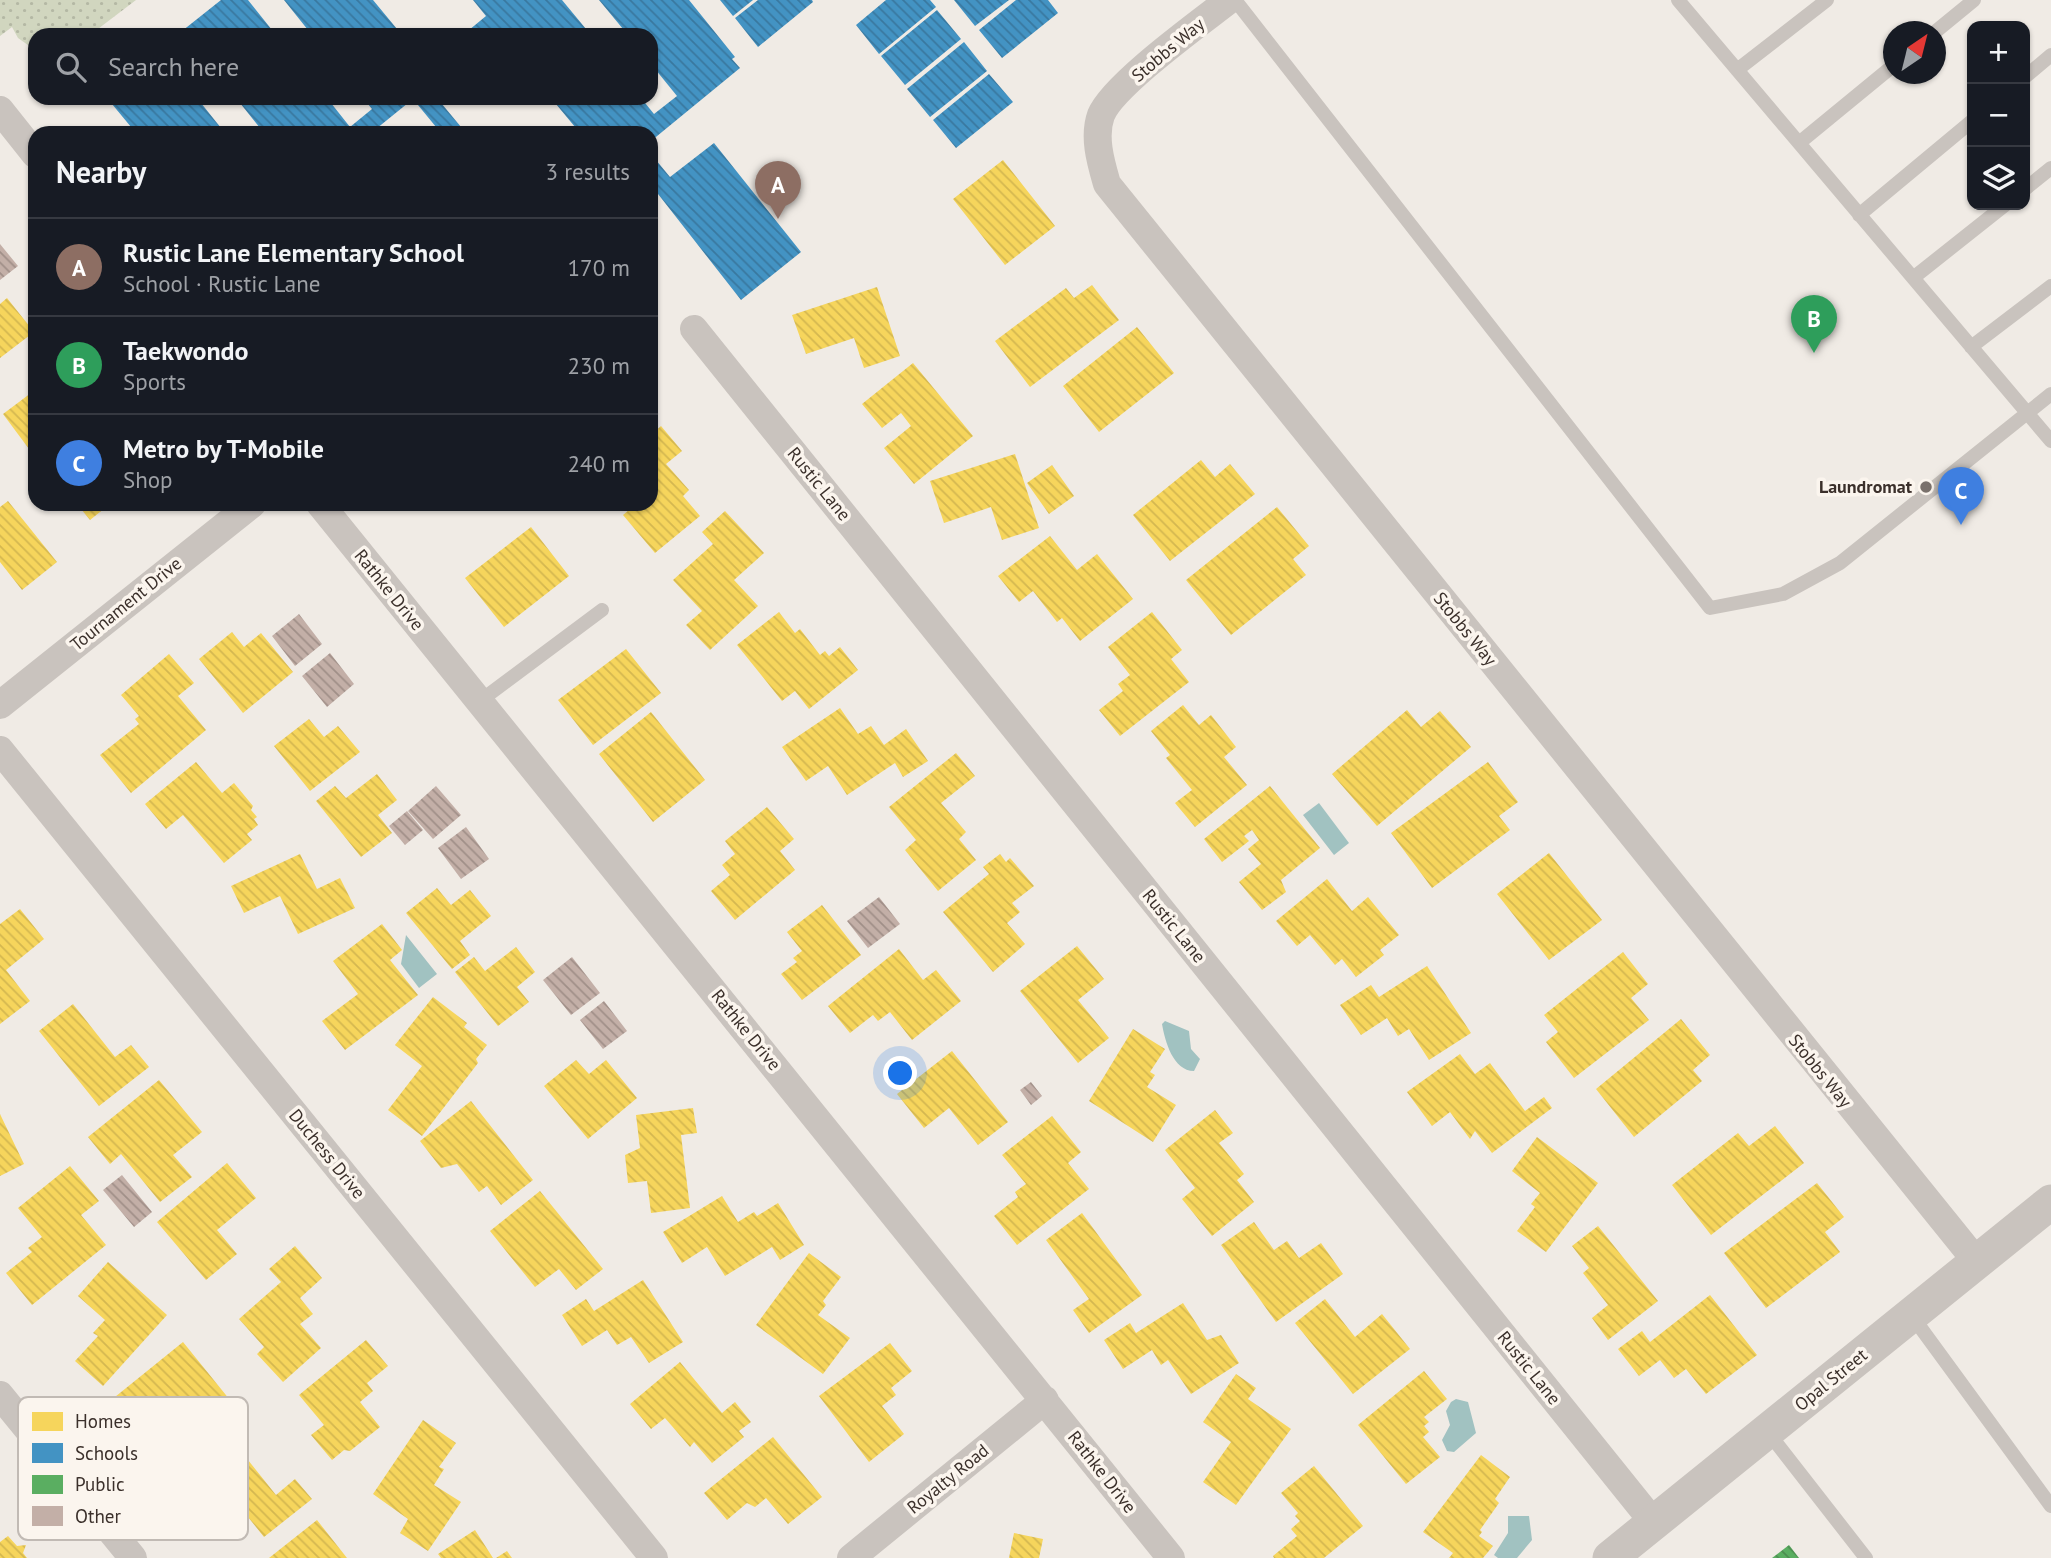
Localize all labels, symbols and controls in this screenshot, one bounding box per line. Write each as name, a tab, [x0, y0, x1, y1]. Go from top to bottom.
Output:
street label: Stobbs Way	[1127, 12, 1209, 87]
north arrow	[1883, 21, 1946, 84]
map controls	[1967, 21, 2030, 210]
button: +	[1967, 21, 2030, 84]
search box	[28, 28, 658, 105]
icon: search	[52, 48, 90, 86]
text: Search here	[108, 50, 239, 83]
button: −	[1967, 84, 2030, 147]
button: layers	[1967, 147, 2030, 210]
text: Nearby	[56, 152, 146, 191]
text: 3 results	[546, 157, 630, 186]
pin: A	[755, 161, 801, 219]
text: Rustic Lane Elementary School	[123, 236, 464, 269]
text: A	[72, 253, 86, 282]
text: 170 m	[568, 253, 630, 282]
text: School · Rustic Lane	[123, 269, 321, 298]
pin: B	[1791, 295, 1837, 353]
text: Taekwondo	[123, 334, 249, 367]
text: B	[72, 351, 86, 380]
text: 230 m	[568, 351, 630, 380]
text: Sports	[123, 367, 186, 396]
text: Metro by T-Mobile	[123, 432, 324, 465]
street label: Rustic Lane	[783, 442, 856, 525]
text: C	[73, 449, 85, 478]
text: 240 m	[568, 449, 630, 478]
text: Shop	[123, 465, 173, 494]
pin: C	[1938, 467, 1984, 525]
place label: Laundromat	[1819, 475, 1913, 498]
marker: Laundromat	[1918, 479, 1934, 495]
street label: Rathke Drive	[350, 544, 429, 635]
street label: Tournament Drive	[65, 552, 186, 656]
street label: Stobbs Way	[1429, 587, 1502, 671]
street label: Rustic Lane	[1138, 884, 1211, 967]
street label: Rathke Drive	[707, 984, 786, 1075]
street label: Stobbs Way	[1784, 1029, 1857, 1113]
your location	[883, 1056, 917, 1090]
street label: Duchess Drive	[284, 1104, 371, 1203]
street label: Rustic Lane	[1493, 1326, 1566, 1409]
street label: Opal Street	[1790, 1343, 1872, 1416]
legend	[18, 1397, 248, 1540]
text: Homes	[75, 1409, 131, 1433]
street label: Rathke Drive	[1063, 1426, 1142, 1517]
street label: Royalty Road	[902, 1439, 993, 1519]
text: Schools	[75, 1441, 138, 1465]
text: Public	[75, 1472, 125, 1496]
text: Other	[75, 1504, 121, 1528]

